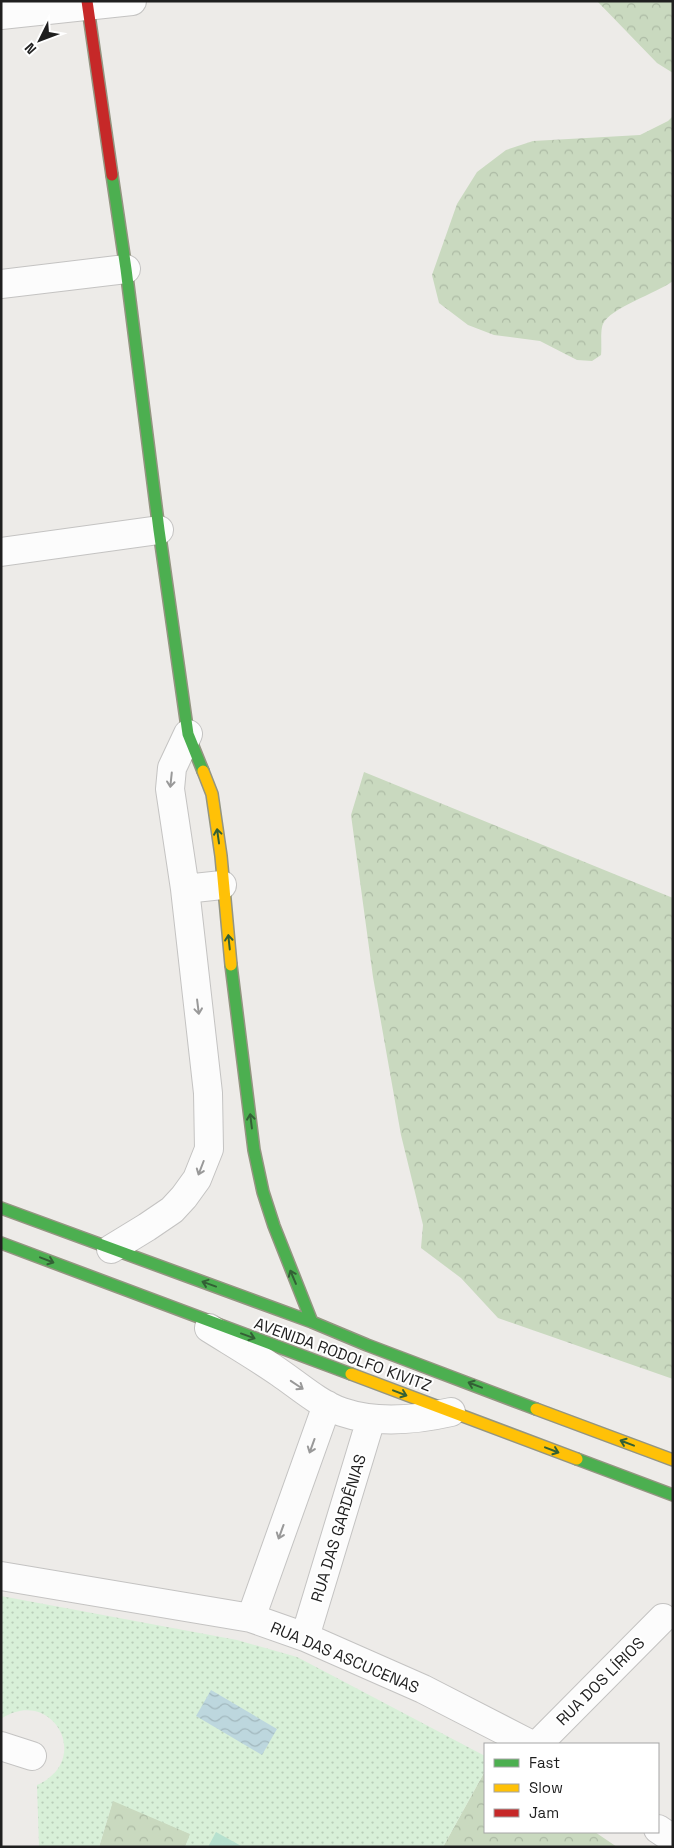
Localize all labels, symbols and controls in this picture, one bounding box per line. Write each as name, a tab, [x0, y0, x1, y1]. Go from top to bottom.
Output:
north arrow	[15, 15, 65, 65]
text: N	[21, 39, 40, 58]
one-way arrow	[166, 771, 176, 787]
one-way arrow	[212, 829, 222, 845]
one-way arrow	[224, 935, 234, 951]
one-way arrow	[193, 999, 203, 1015]
one-way arrow	[246, 1113, 256, 1129]
one-way arrow	[196, 1160, 206, 1175]
one-way arrow	[39, 1256, 54, 1265]
one-way arrow	[288, 1270, 298, 1285]
one-way arrow	[202, 1279, 217, 1288]
street label: AVENIDA RODOLFO KIVITZ	[251, 1313, 434, 1396]
one-way arrow	[240, 1332, 255, 1341]
one-way arrow	[290, 1380, 304, 1390]
one-way arrow	[468, 1380, 483, 1390]
one-way arrow	[393, 1389, 408, 1398]
one-way arrow	[307, 1437, 316, 1453]
one-way arrow	[620, 1438, 635, 1447]
one-way arrow	[544, 1446, 560, 1455]
street label: RUA DAS GARDÊNIAS	[306, 1451, 371, 1605]
one-way arrow	[276, 1524, 285, 1540]
street label: RUA DAS ASCUCENAS	[267, 1617, 422, 1698]
street label: RUA DOS LÍRIOS	[552, 1632, 649, 1730]
legend	[484, 1743, 659, 1833]
text: Fast	[529, 1753, 560, 1772]
text: Slow	[529, 1778, 563, 1797]
text: Jam	[529, 1803, 559, 1822]

